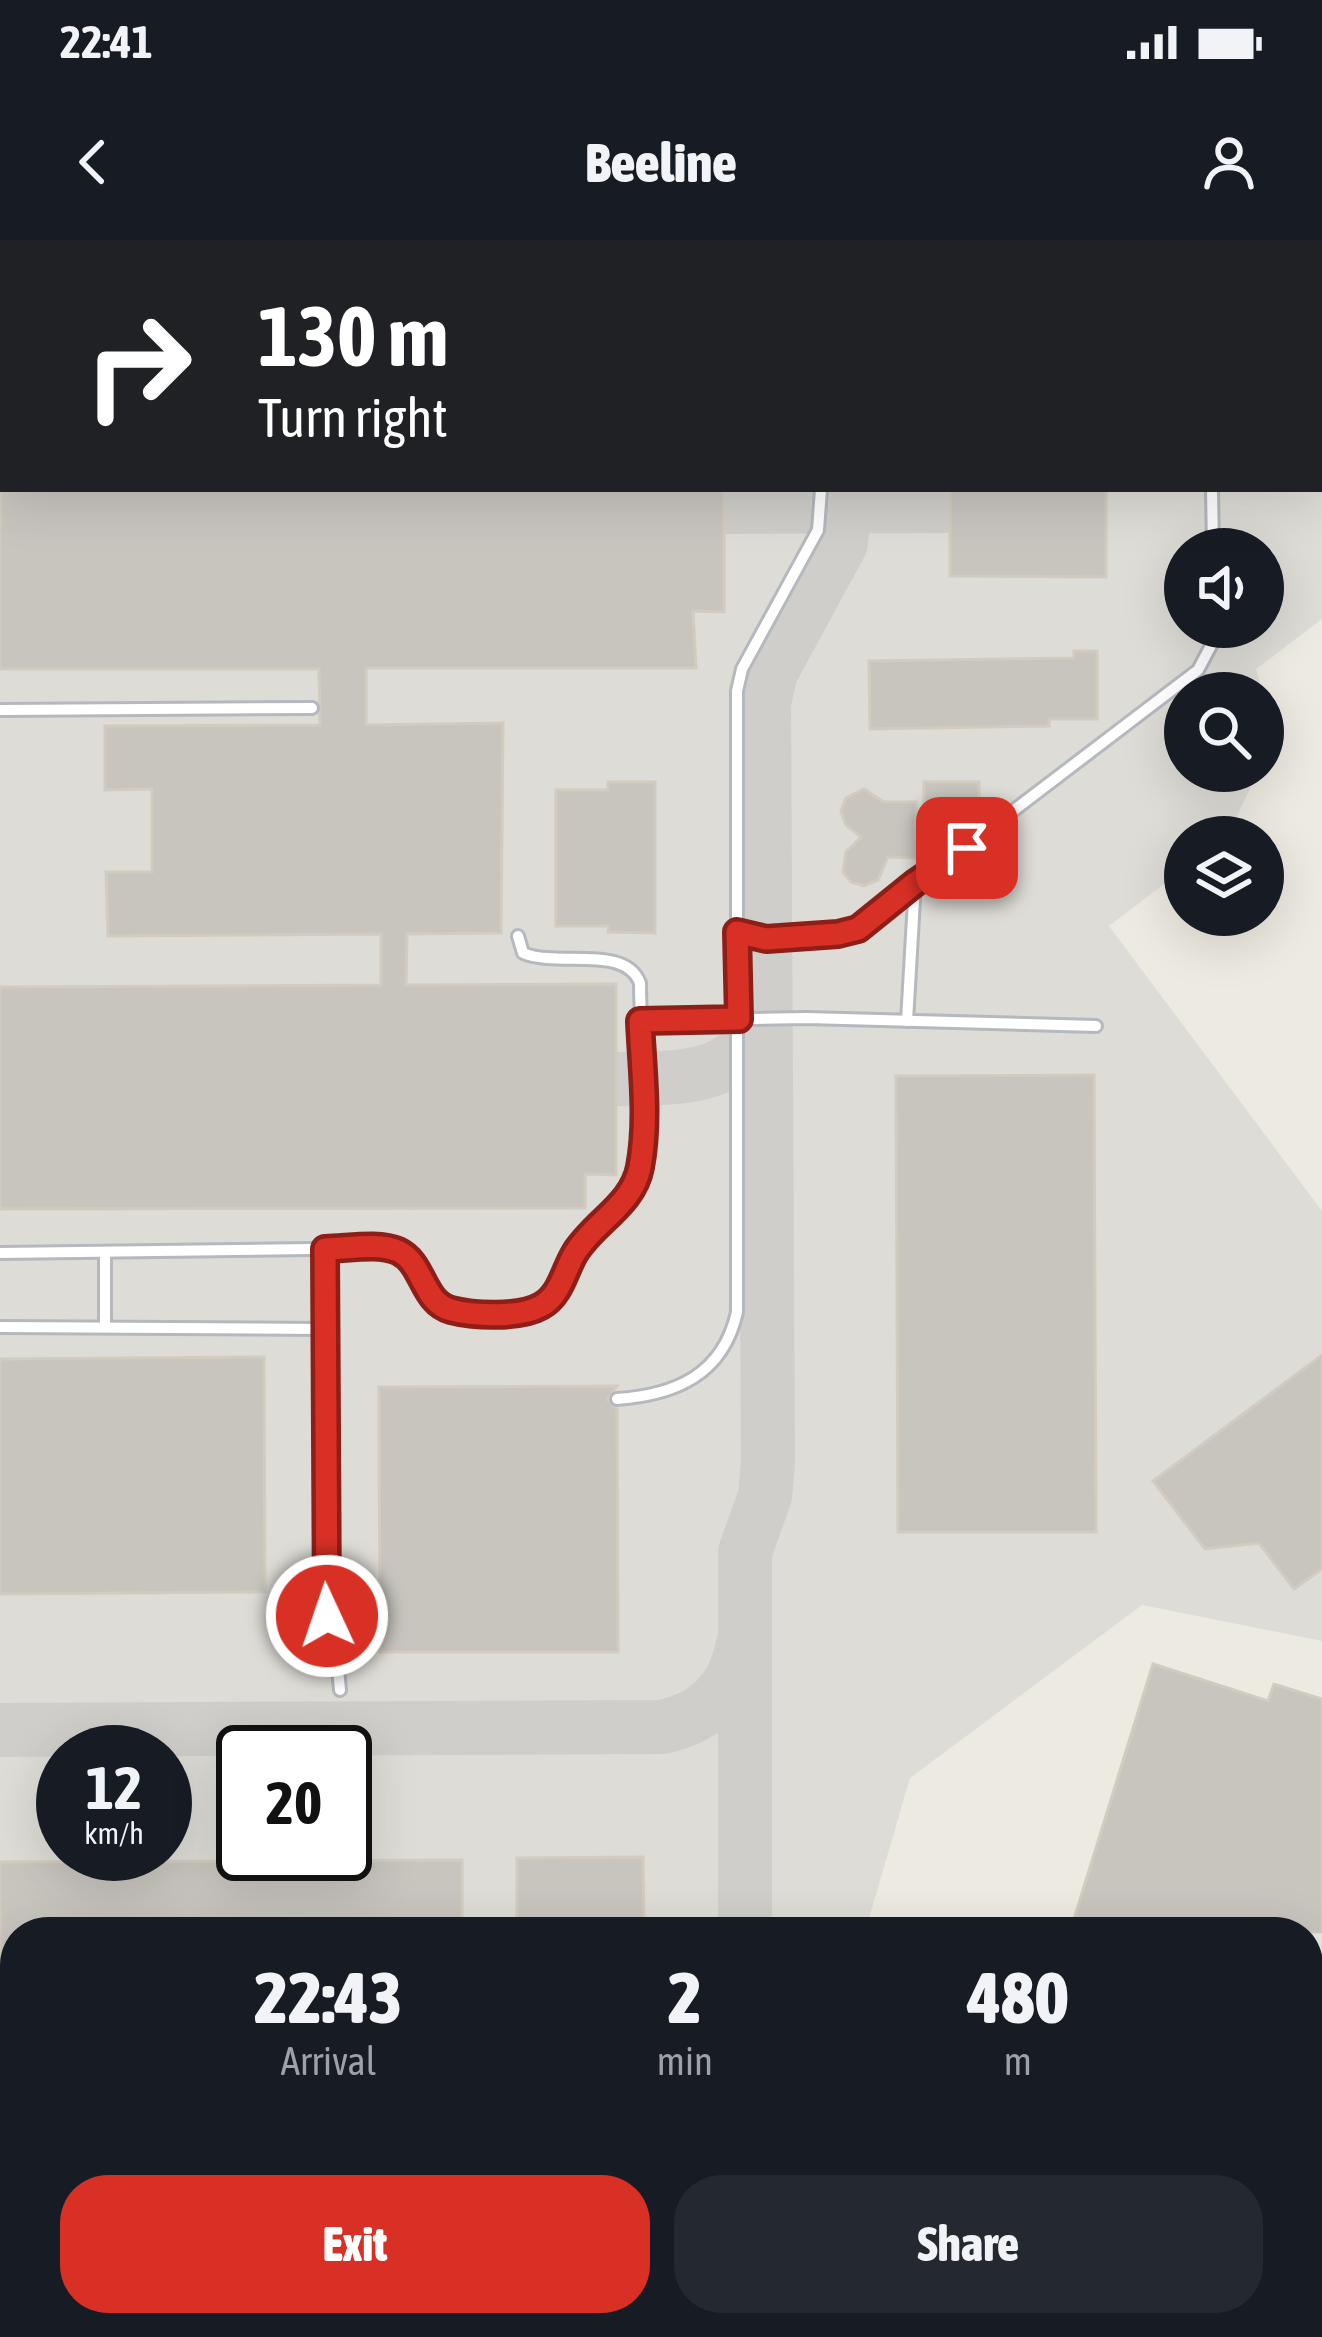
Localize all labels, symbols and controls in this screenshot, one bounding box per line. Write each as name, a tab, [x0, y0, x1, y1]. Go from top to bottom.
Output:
text: 22:41	[60, 16, 153, 68]
icon: back	[60, 129, 126, 195]
icon: person	[1196, 129, 1262, 195]
text: Beeline	[585, 132, 737, 193]
icon: right	[60, 288, 216, 444]
text: 130 m	[258, 288, 448, 384]
text: Turn right	[258, 387, 448, 448]
map controls	[1164, 528, 1284, 936]
button: sound	[1164, 528, 1284, 648]
button: search	[1164, 672, 1284, 792]
pin	[916, 797, 1018, 899]
icon: arrive	[934, 815, 1000, 881]
button: layers	[1164, 816, 1284, 936]
position arrow	[264, 1553, 390, 1679]
speed limit sign: 20	[216, 1725, 372, 1881]
text: 12	[86, 1753, 142, 1822]
text: km/h	[84, 1816, 144, 1850]
text: 22:43	[254, 1956, 403, 2038]
text: 2	[668, 1956, 702, 2038]
text: 480	[967, 1956, 1069, 2038]
text: Arrival	[281, 2039, 376, 2083]
text: min	[657, 2039, 713, 2083]
text: m	[1004, 2039, 1032, 2083]
button: Exit	[60, 2175, 650, 2313]
button: Share	[674, 2175, 1263, 2313]

